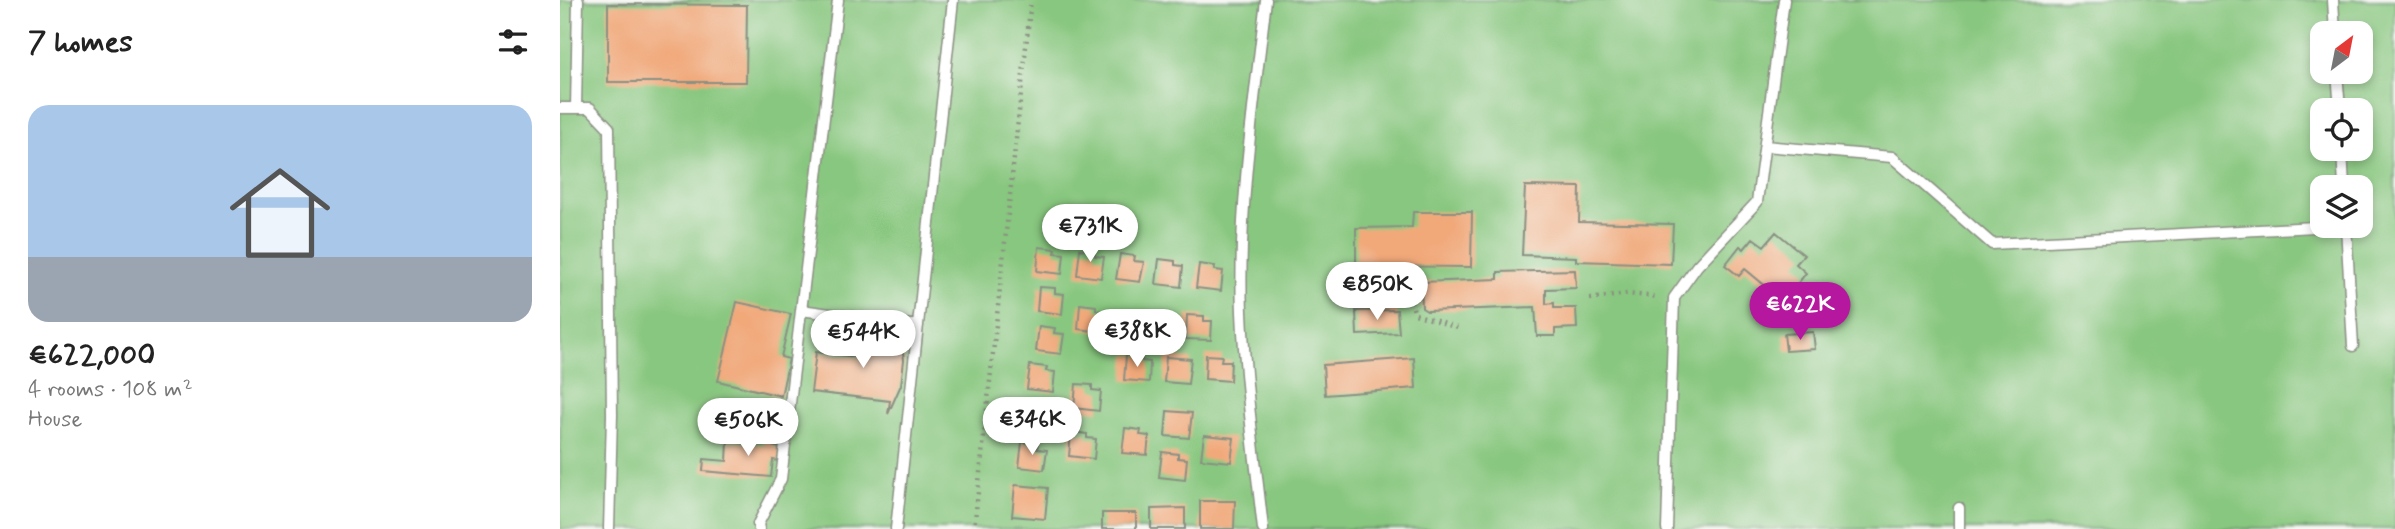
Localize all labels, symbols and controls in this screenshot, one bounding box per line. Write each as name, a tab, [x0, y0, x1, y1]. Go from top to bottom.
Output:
north arrow	[2310, 21, 2373, 84]
map controls	[2310, 21, 2373, 238]
text: 7 homes	[28, 23, 133, 62]
icon: filters	[494, 23, 532, 61]
button: locate	[2310, 98, 2373, 161]
icon: home	[217, 150, 343, 276]
button: layers	[2310, 175, 2373, 238]
pin: €731K	[1041, 204, 1139, 264]
text: €731K	[1058, 212, 1122, 242]
pin: €850K	[1328, 262, 1426, 322]
text: €850K	[1342, 270, 1412, 300]
pin: €622K	[1751, 282, 1849, 342]
text: €622K	[1766, 290, 1834, 320]
pin: €544K	[814, 310, 912, 370]
pin: €388K	[1088, 310, 1186, 369]
text: €388K	[1104, 317, 1170, 347]
text: €544K	[827, 318, 899, 348]
text: €622,000	[28, 336, 155, 375]
text: 4 rooms · 108 m²	[28, 375, 193, 405]
pin: €506K	[699, 398, 797, 458]
pin: €346K	[983, 398, 1081, 457]
text: House	[28, 405, 82, 435]
text: €346K	[999, 405, 1065, 435]
text: €506K	[713, 406, 783, 436]

